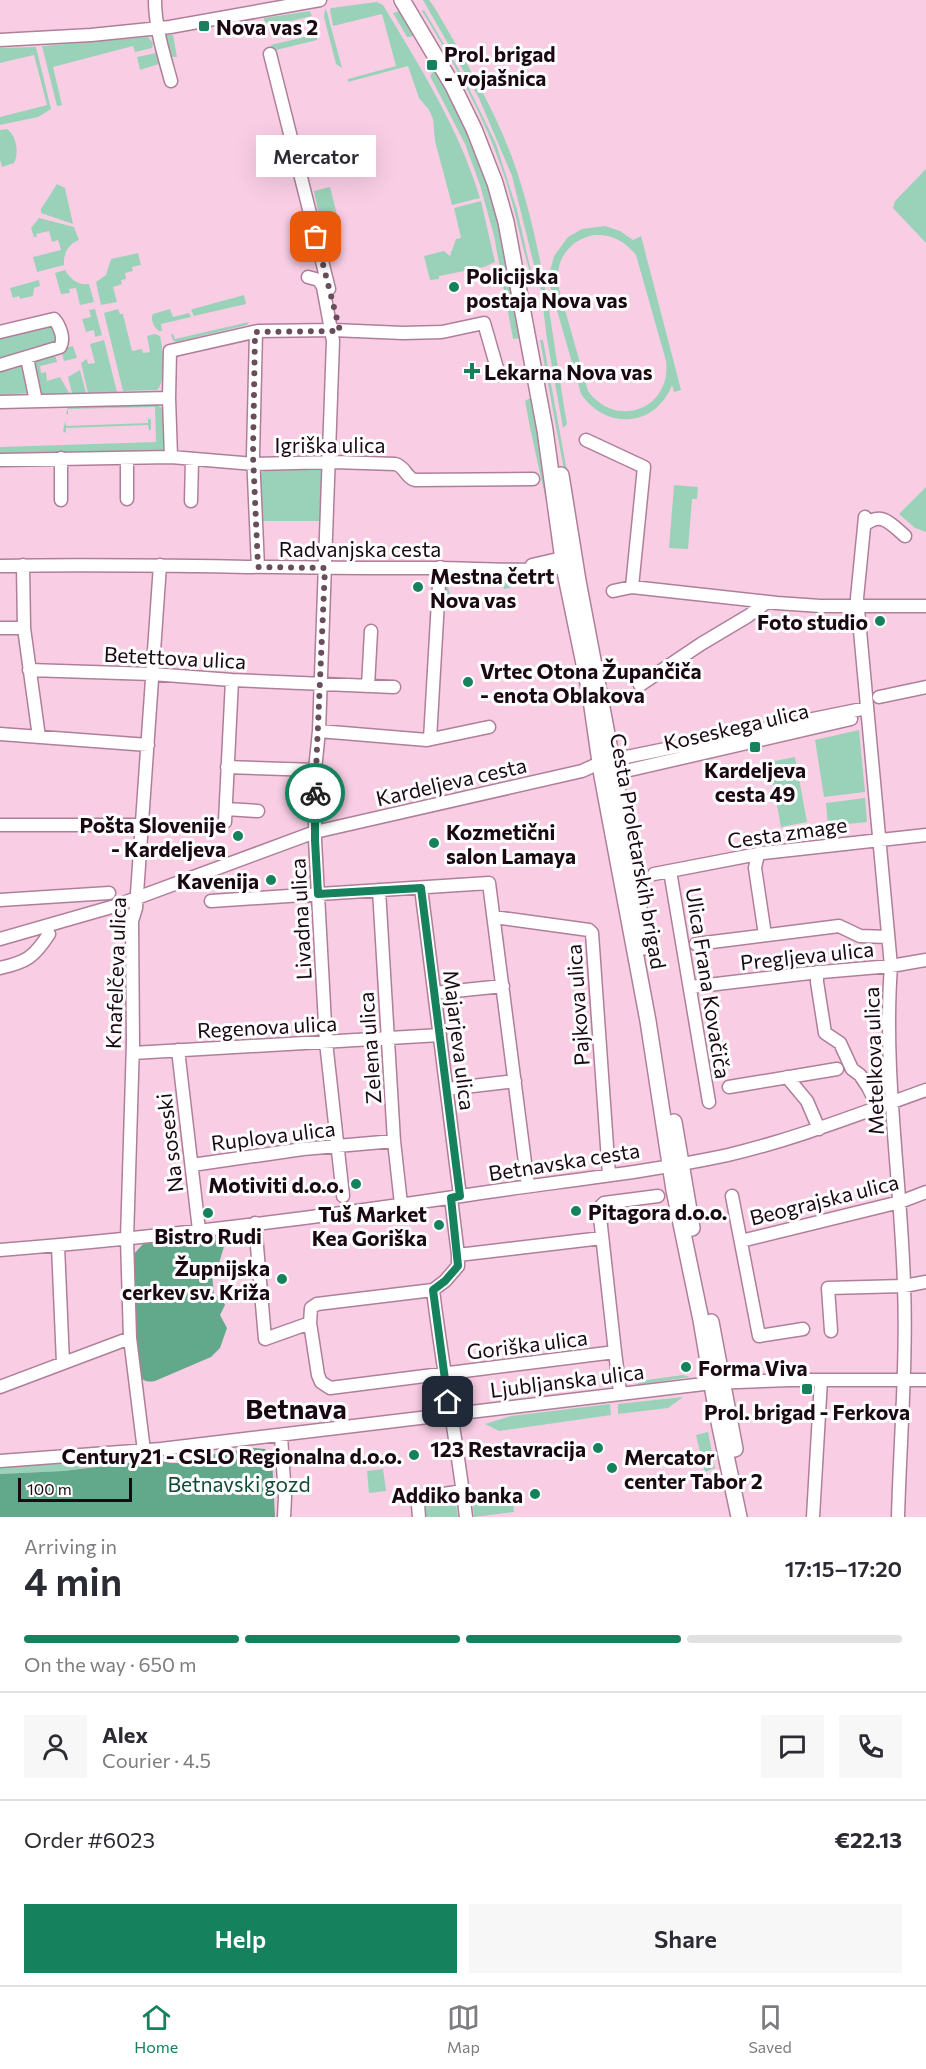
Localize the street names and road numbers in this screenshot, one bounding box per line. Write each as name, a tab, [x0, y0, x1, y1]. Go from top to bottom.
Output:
street label: Igriška ulica	[275, 432, 385, 457]
street label: Radvanjska cesta	[279, 536, 441, 561]
street label: Betettova ulica	[103, 641, 247, 673]
street label: Koseskega ulica	[661, 697, 811, 755]
street label: Cesta Proletarskih brigad	[606, 731, 672, 971]
street label: Kardeljeva cesta	[373, 752, 529, 810]
street label: Cesta zmage	[726, 811, 848, 853]
street label: Livadna ulica	[284, 857, 316, 981]
street label: Ulica Frana Kovačiča	[682, 885, 736, 1081]
street label: Knafelčeva ulica	[100, 897, 130, 1049]
street label: Pregljeva ulica	[739, 936, 875, 974]
street label: Pajkova ulica	[560, 943, 594, 1067]
street label: Majarjeva ulica	[439, 968, 481, 1112]
street label: Metelkova ulica	[858, 986, 888, 1136]
street label: Zelena ulica	[353, 991, 385, 1105]
street label: Regenova ulica	[196, 1010, 338, 1042]
street label: Na soseski	[151, 1092, 187, 1194]
street label: Ruplova ulica	[209, 1115, 337, 1155]
street label: Betnavska cesta	[486, 1137, 642, 1185]
street label: Beograjska ulica	[747, 1168, 901, 1230]
street label: Goriška ulica	[465, 1324, 589, 1364]
street label: Ljubljanska ulica	[489, 1358, 645, 1402]

